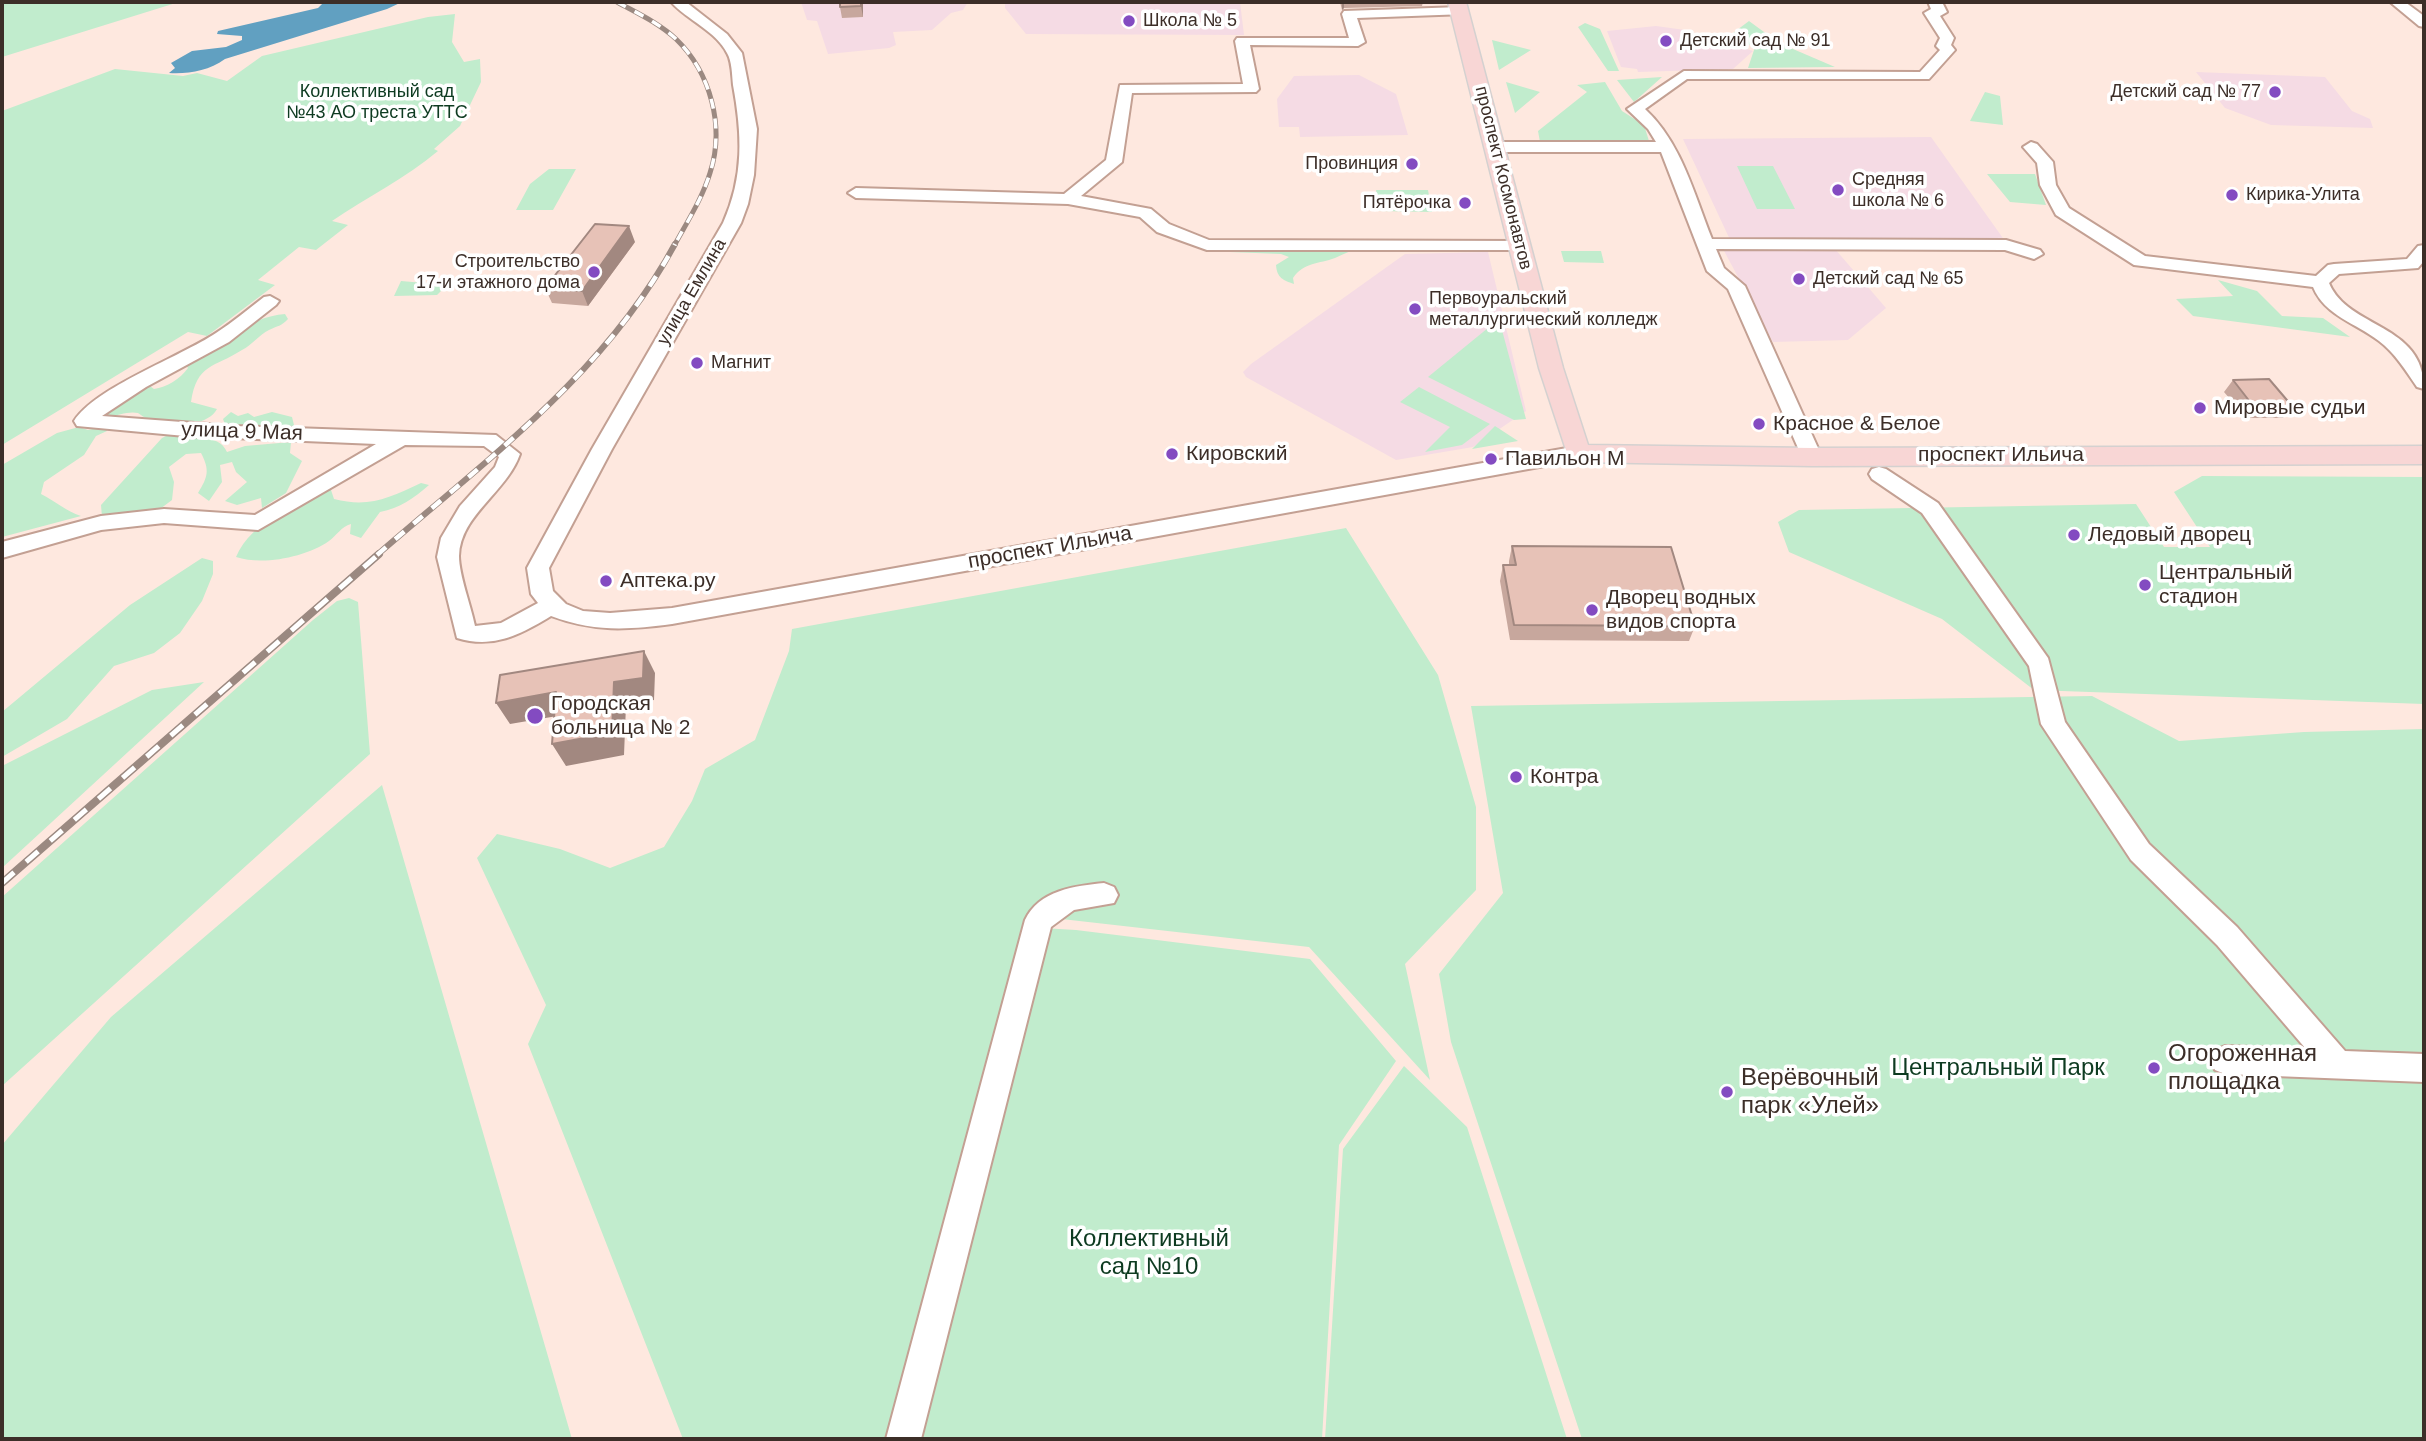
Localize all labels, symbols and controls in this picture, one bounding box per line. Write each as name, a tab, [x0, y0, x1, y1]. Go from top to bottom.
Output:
place label: Школа № 5	[1143, 10, 1237, 32]
marker: Школа № 5	[1121, 13, 1137, 29]
place label: Детский сад № 91	[1680, 30, 1830, 52]
marker: Детский сад № 91	[1658, 33, 1674, 49]
park label: Коллективный сад №43 АО треста УТТС	[286, 81, 468, 124]
place label: Детский сад № 77	[2111, 81, 2261, 103]
street label: проспект Космонавтов	[1470, 84, 1536, 272]
marker: Детский сад № 77	[2267, 84, 2283, 100]
place label: Провинция	[1305, 153, 1398, 175]
marker: Провинция	[1404, 156, 1420, 172]
place label: Средняя школа № 6	[1852, 169, 1944, 212]
marker: Средняя школа № 6	[1830, 182, 1846, 198]
place label: Кирика-Улита	[2246, 184, 2360, 206]
marker: Кирика-Улита	[2224, 187, 2240, 203]
place label: Пятёрочка	[1363, 192, 1451, 214]
marker: Пятёрочка	[1457, 195, 1473, 211]
street label: улица Емлина	[653, 235, 731, 349]
place label: Строительство 17-и этажного дома	[416, 251, 580, 294]
marker: Строительство 17-и этажного дома	[586, 264, 602, 280]
place label: Детский сад № 65	[1813, 268, 1963, 290]
marker: Детский сад № 65	[1791, 271, 1807, 287]
place label: Первоуральский металлургический колледж	[1429, 288, 1658, 330]
marker: Первоуральский металлургический колледж	[1407, 301, 1423, 317]
place label: Магнит	[711, 352, 771, 374]
marker: Магнит	[689, 355, 705, 371]
place label: Мировые судьи	[2214, 395, 2366, 421]
marker: Мировые судьи	[2192, 400, 2208, 416]
place label: Красное & Белое	[1773, 411, 1940, 437]
marker: Красное & Белое	[1751, 416, 1767, 432]
street label: улица 9 Мая	[181, 417, 303, 447]
place label: Кировский	[1186, 441, 1287, 467]
street label: проспект Ильича	[1918, 442, 2084, 468]
marker: Кировский	[1164, 446, 1180, 462]
place label: Павильон М	[1505, 446, 1624, 472]
marker: Павильон М	[1483, 451, 1499, 467]
street label: проспект Ильича	[966, 521, 1134, 575]
place label: Ледовый дворец	[2088, 522, 2251, 548]
marker: Ледовый дворец	[2066, 527, 2082, 543]
place label: Центральный стадион	[2159, 560, 2292, 610]
place label: Аптека.ру	[620, 568, 716, 594]
marker: Аптека.ру	[598, 573, 614, 589]
marker: Центральный стадион	[2137, 577, 2153, 593]
place label: Дворец водных видов спорта	[1606, 585, 1756, 635]
marker: Дворец водных видов спорта	[1584, 602, 1600, 618]
place label: Городская больница № 2	[551, 691, 690, 741]
marker: Городская больница № 2	[525, 706, 545, 726]
place label: Контра	[1530, 764, 1598, 790]
marker: Контра	[1508, 769, 1524, 785]
place label: Огороженная площадка	[2168, 1040, 2317, 1096]
park label: Центральный Парк	[1891, 1054, 2105, 1082]
marker: Огороженная площадка	[2146, 1060, 2162, 1076]
place label: Верёвочный парк «Улей»	[1741, 1064, 1879, 1120]
marker: Верёвочный парк «Улей»	[1719, 1084, 1735, 1100]
park label: Коллективный сад №10	[1069, 1225, 1229, 1281]

